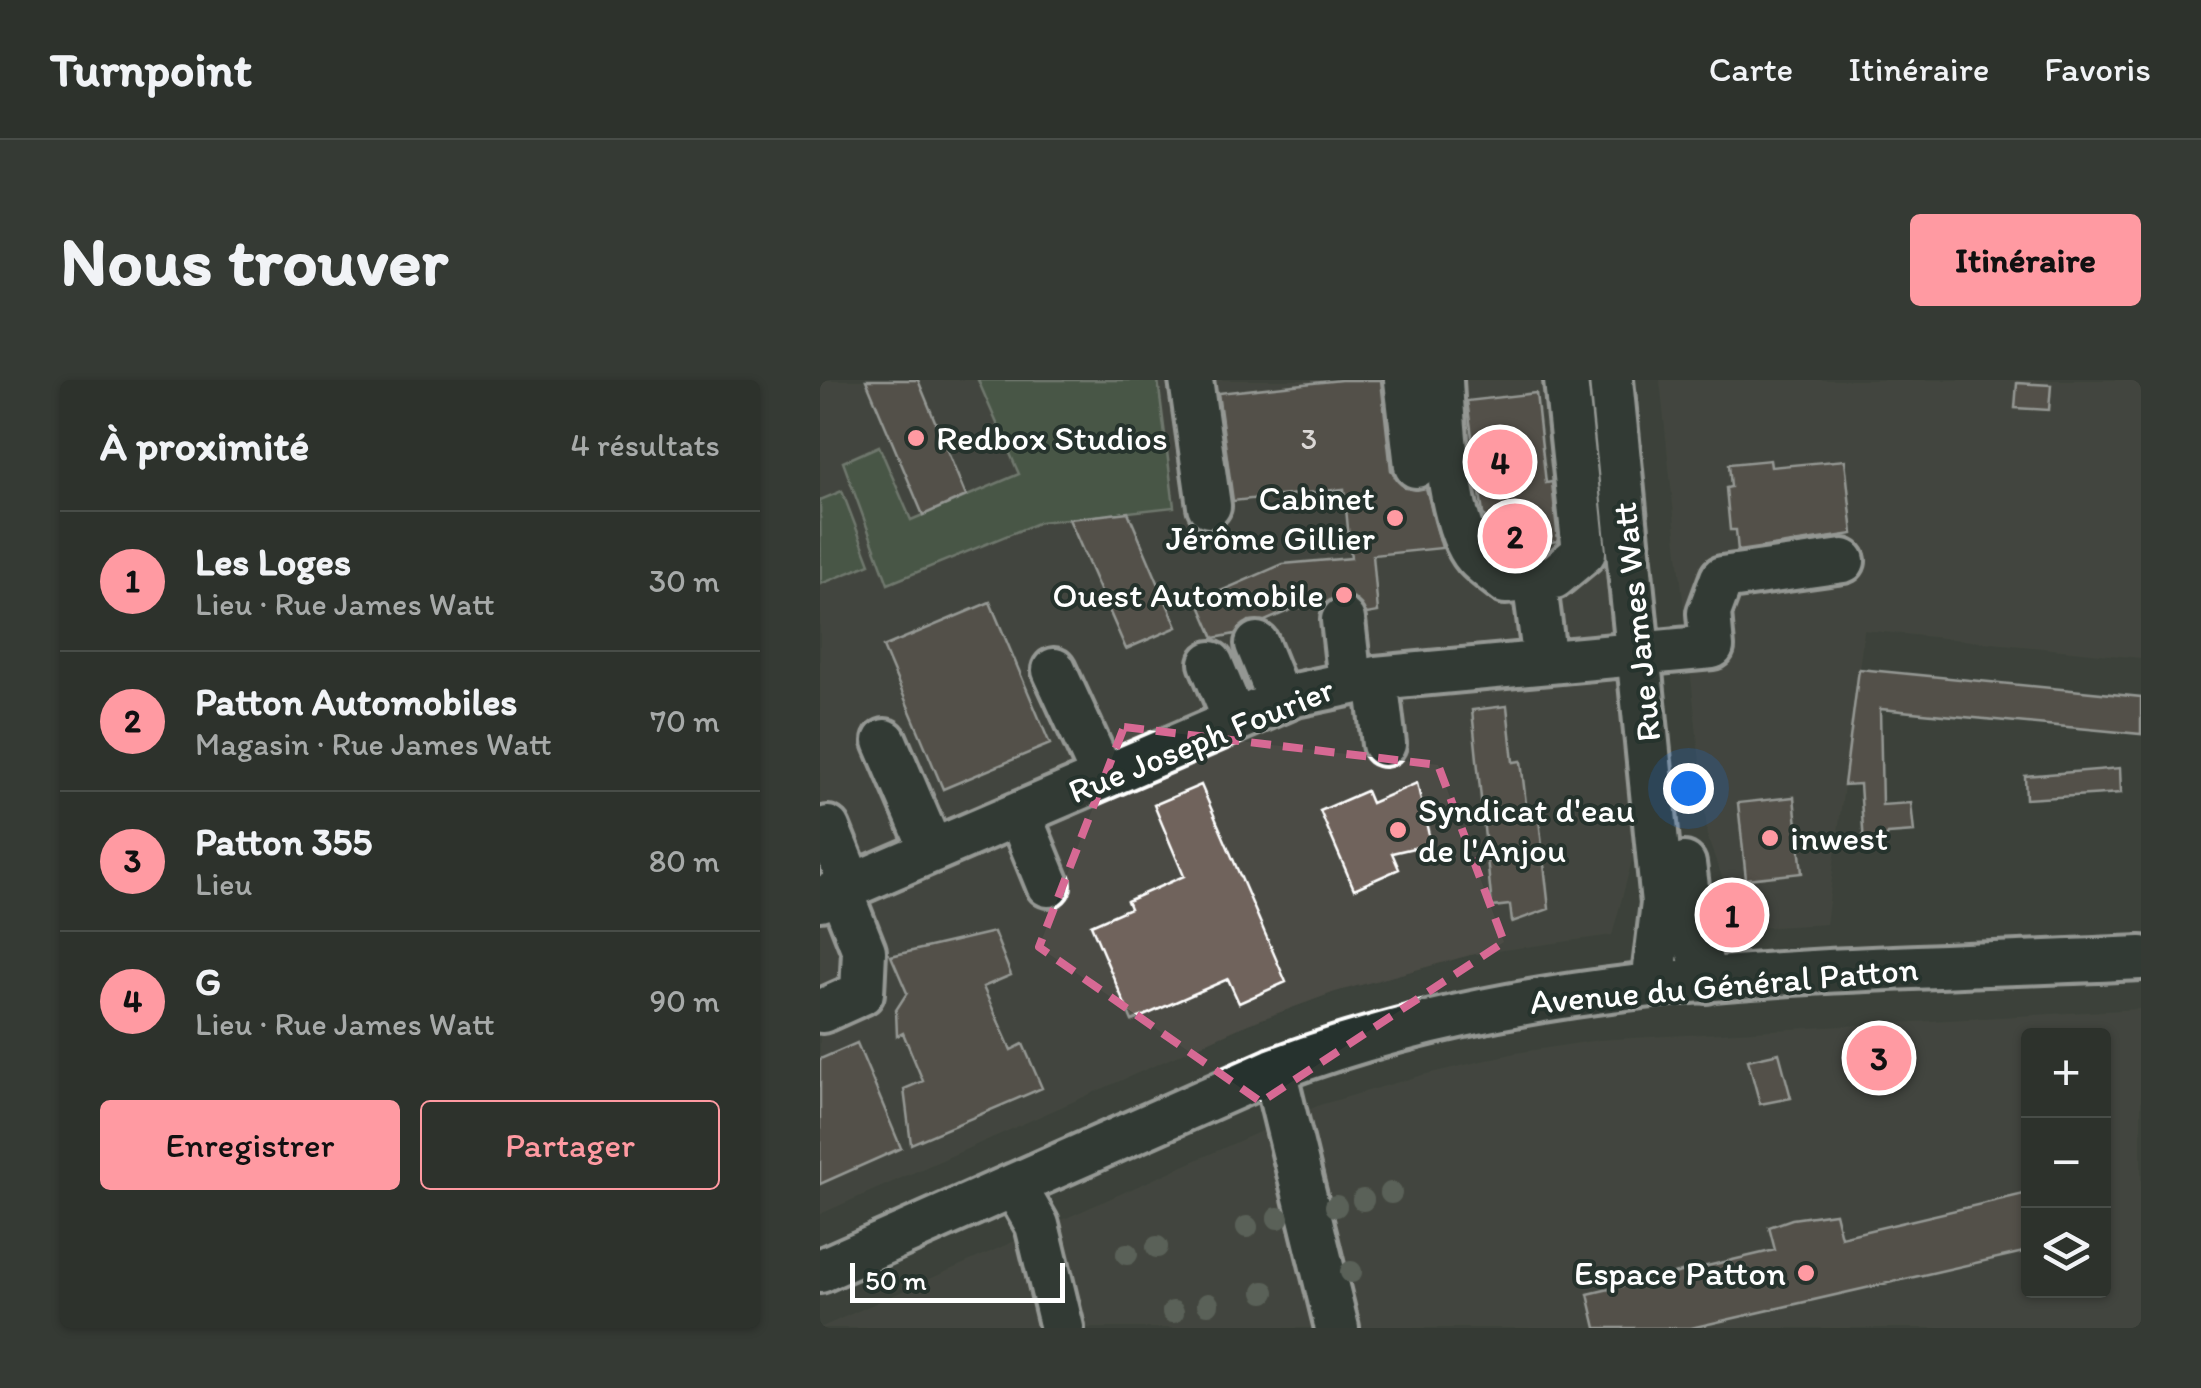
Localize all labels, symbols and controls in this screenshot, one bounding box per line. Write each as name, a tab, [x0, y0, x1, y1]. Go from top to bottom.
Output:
text: Turnpoint	[50, 40, 252, 98]
text: Carte	[1709, 48, 1793, 90]
text: Itinéraire	[1848, 48, 1989, 90]
text: Favoris	[2044, 48, 2151, 90]
button: Itinéraire	[1910, 214, 2141, 306]
text: Nous trouver	[60, 218, 448, 303]
place label: Redbox Studios	[936, 417, 1168, 459]
text: À proximité	[100, 420, 309, 471]
house number: 3	[1301, 420, 1317, 457]
pin: 4	[1468, 424, 1532, 500]
text: 4 résultats	[570, 426, 720, 464]
marker: Redbox Studios	[905, 427, 927, 449]
place label: Cabinet Jérôme Gillier	[1166, 477, 1375, 559]
pin: 2	[1482, 498, 1548, 574]
street label: Rue James Watt	[1603, 500, 1669, 744]
marker: Cabinet Jérôme Gillier	[1384, 507, 1406, 529]
text: Les Loges	[195, 539, 351, 585]
text: 1	[125, 562, 140, 600]
text: 30 m	[649, 562, 720, 600]
place label: Ouest Automobile	[1052, 574, 1324, 616]
marker: Ouest Automobile	[1333, 584, 1355, 606]
text: Lieu · Rue James Watt	[195, 585, 495, 623]
street label: Rue Joseph Fourier	[1062, 668, 1340, 812]
text: Patton Automobiles	[195, 679, 517, 725]
text: 2	[124, 702, 141, 740]
text: 70 m	[650, 702, 720, 740]
text: Magasin · Rue James Watt	[195, 725, 552, 763]
your location	[1663, 763, 1714, 814]
place label: Syndicat d'eau de l'Anjou	[1418, 789, 1635, 871]
place label: inwest	[1790, 817, 1888, 859]
text: Patton 355	[195, 819, 372, 865]
marker: Syndicat d'eau de l'Anjou	[1387, 819, 1409, 841]
marker: inwest	[1759, 827, 1781, 849]
text: 3	[124, 842, 141, 880]
text: 80 m	[649, 842, 720, 880]
text: Lieu	[195, 865, 252, 903]
pin: 1	[1700, 878, 1764, 952]
street label: Avenue du Général Patton	[1528, 947, 1920, 1023]
text: G	[195, 959, 221, 1005]
text: 4	[123, 982, 142, 1020]
text: 90 m	[649, 982, 720, 1020]
text: Lieu · Rue James Watt	[195, 1005, 495, 1043]
pin: 3	[1846, 1020, 1912, 1096]
map controls	[2021, 1028, 2111, 1298]
button: +	[2021, 1028, 2111, 1118]
button: Enregistrer	[100, 1100, 400, 1190]
button: Partager	[420, 1100, 720, 1190]
button: −	[2021, 1118, 2111, 1208]
button: layers	[2021, 1208, 2111, 1298]
place label: Espace Patton	[1574, 1252, 1786, 1294]
scale bar	[850, 1258, 1065, 1303]
marker: Espace Patton	[1795, 1262, 1817, 1284]
text: 50 m	[865, 1263, 927, 1297]

